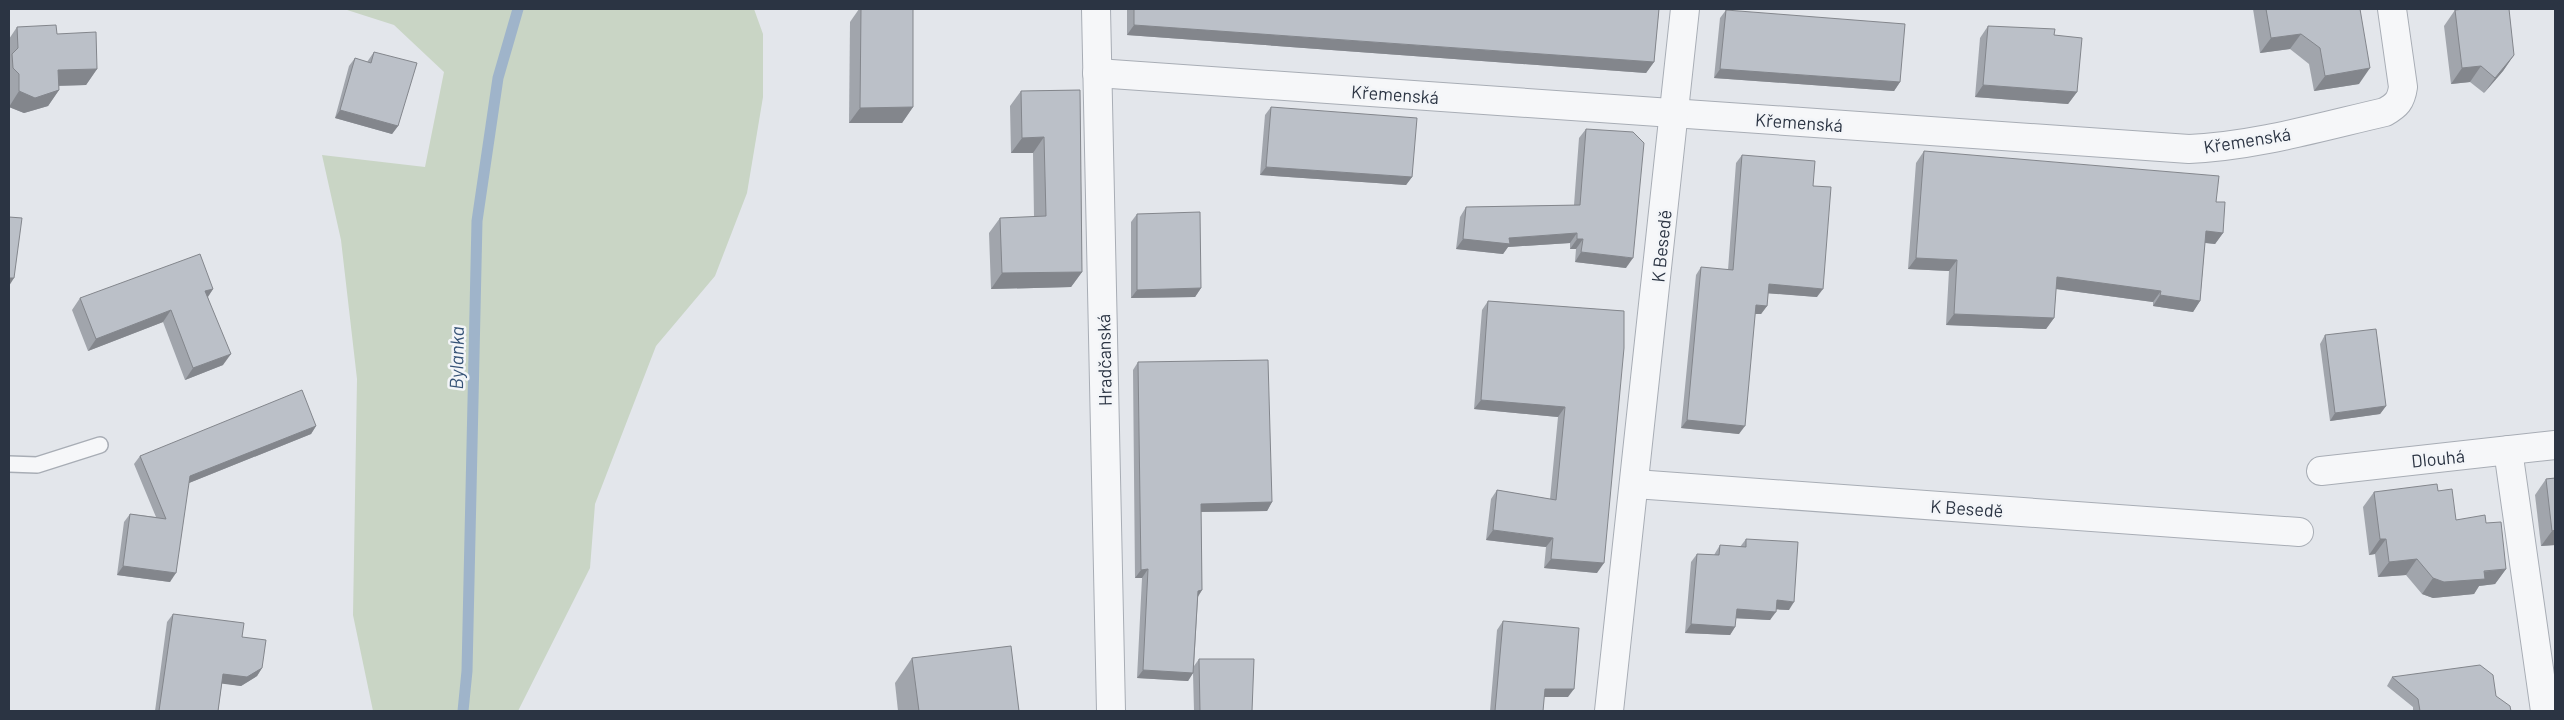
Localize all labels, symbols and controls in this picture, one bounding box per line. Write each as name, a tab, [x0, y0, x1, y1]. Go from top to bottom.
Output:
street label: Křemenská	[1350, 80, 1440, 108]
street label: Křemenská	[1754, 108, 1844, 136]
street label: Křemenská	[2202, 122, 2292, 158]
street label: K Besedě	[1646, 209, 1676, 283]
street label: Hradčanská	[1092, 314, 1116, 406]
water label: Bylanka	[444, 326, 468, 390]
street label: Dlouhá	[2410, 444, 2466, 472]
street label: K Besedě	[1930, 494, 2004, 522]

